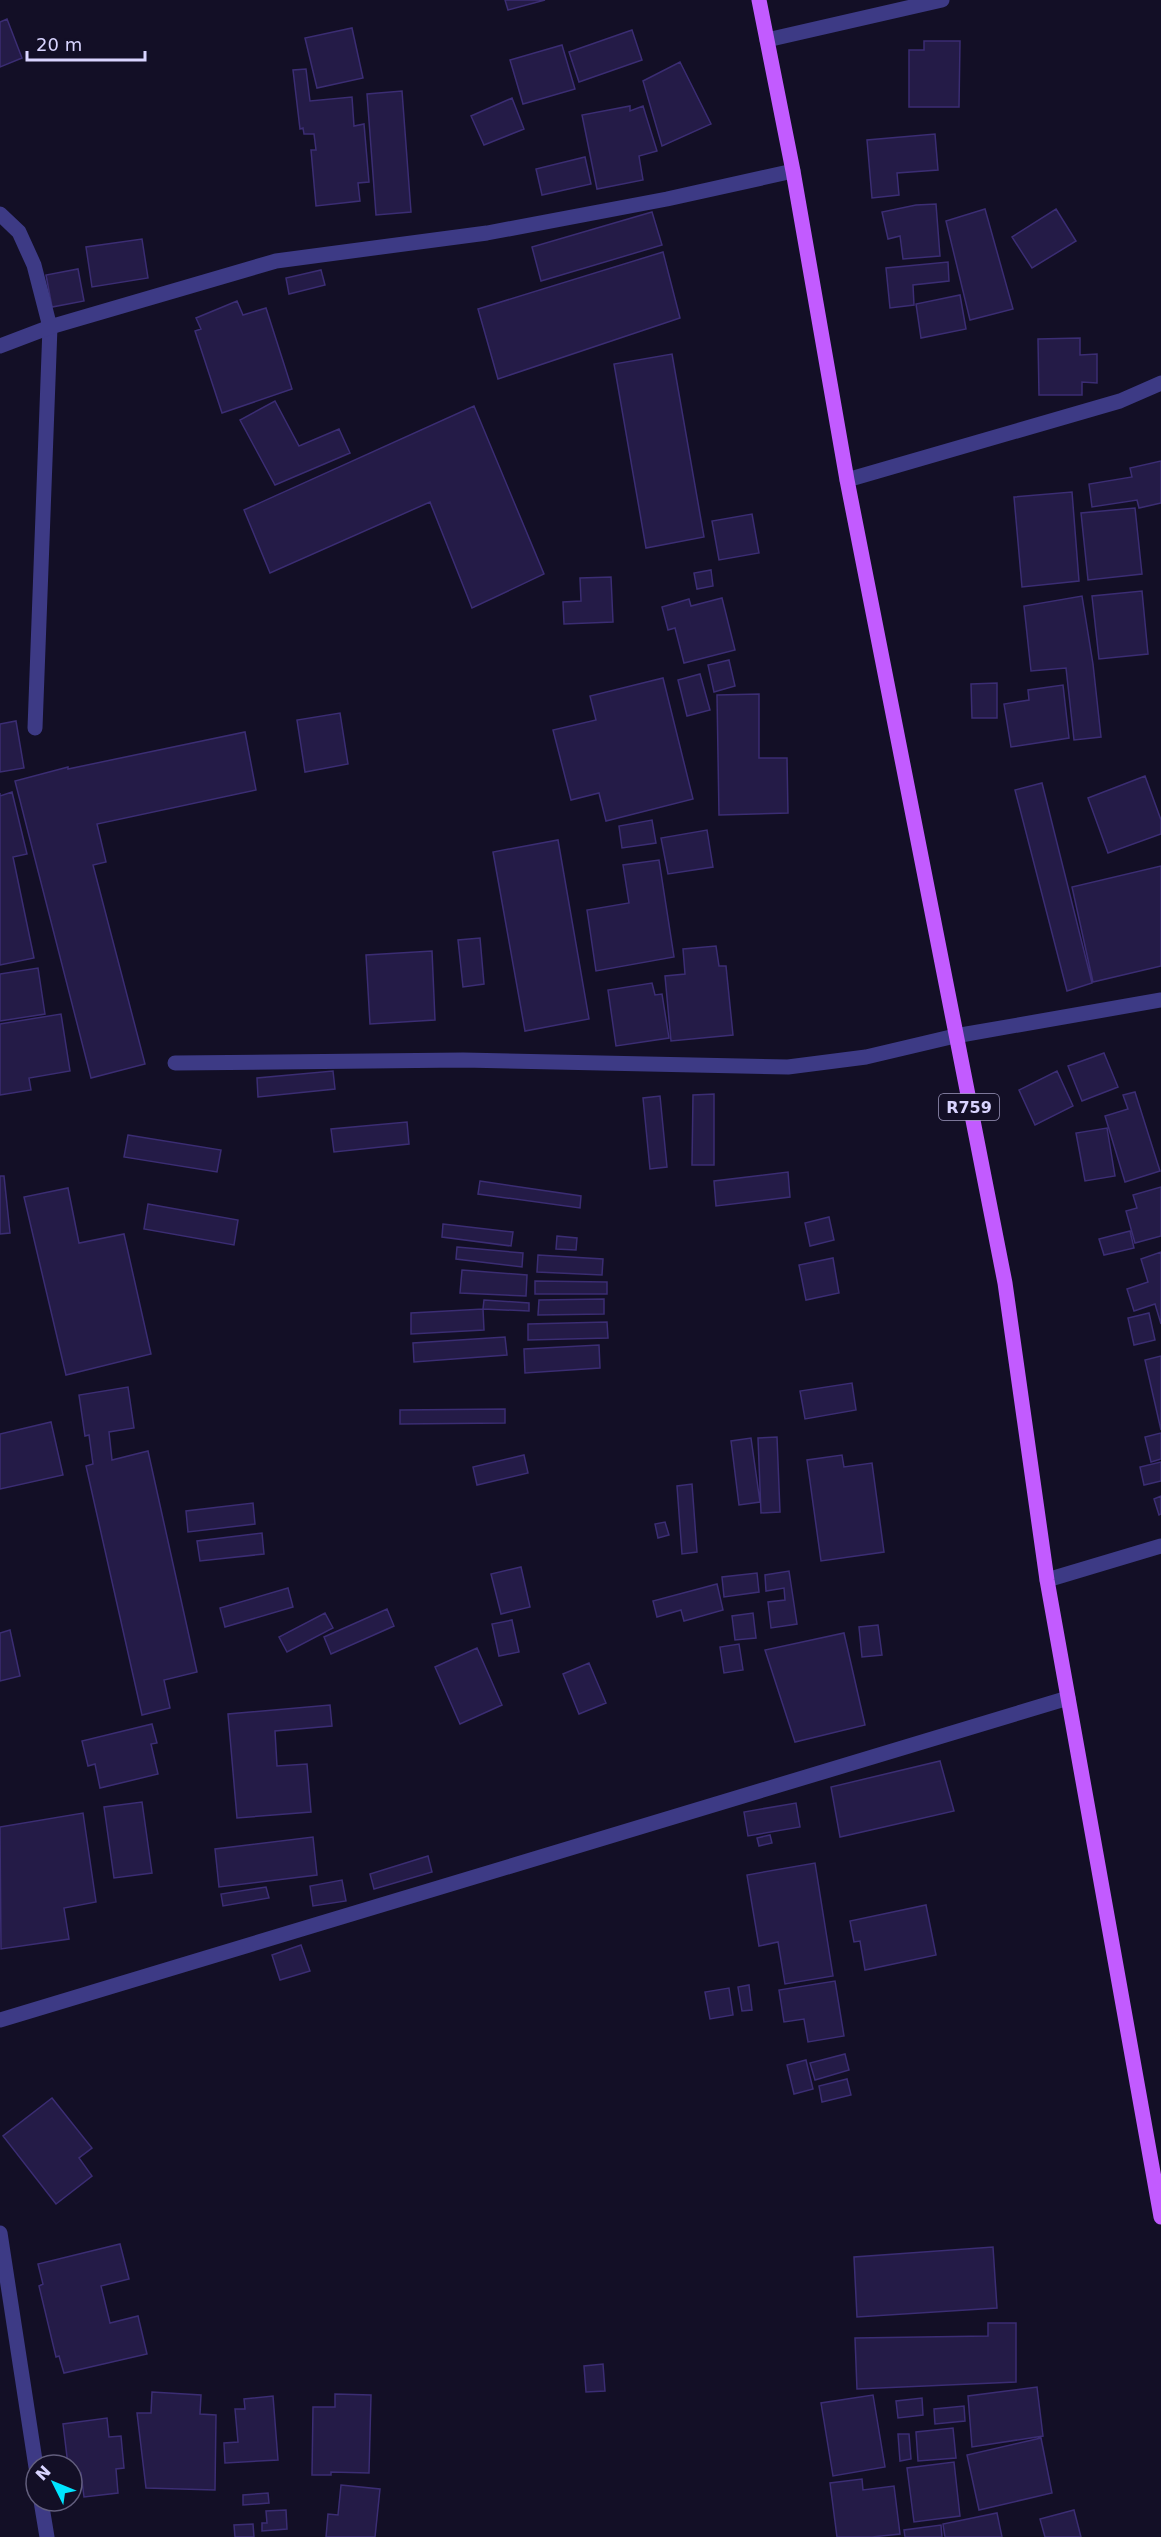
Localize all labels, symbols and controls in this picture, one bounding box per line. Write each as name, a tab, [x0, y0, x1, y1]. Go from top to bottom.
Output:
scale bar	[27, 24, 146, 62]
text: 20 m	[36, 34, 82, 55]
road number: R759	[939, 1094, 999, 1120]
north arrow	[24, 2453, 84, 2513]
text: N	[32, 2462, 55, 2484]

